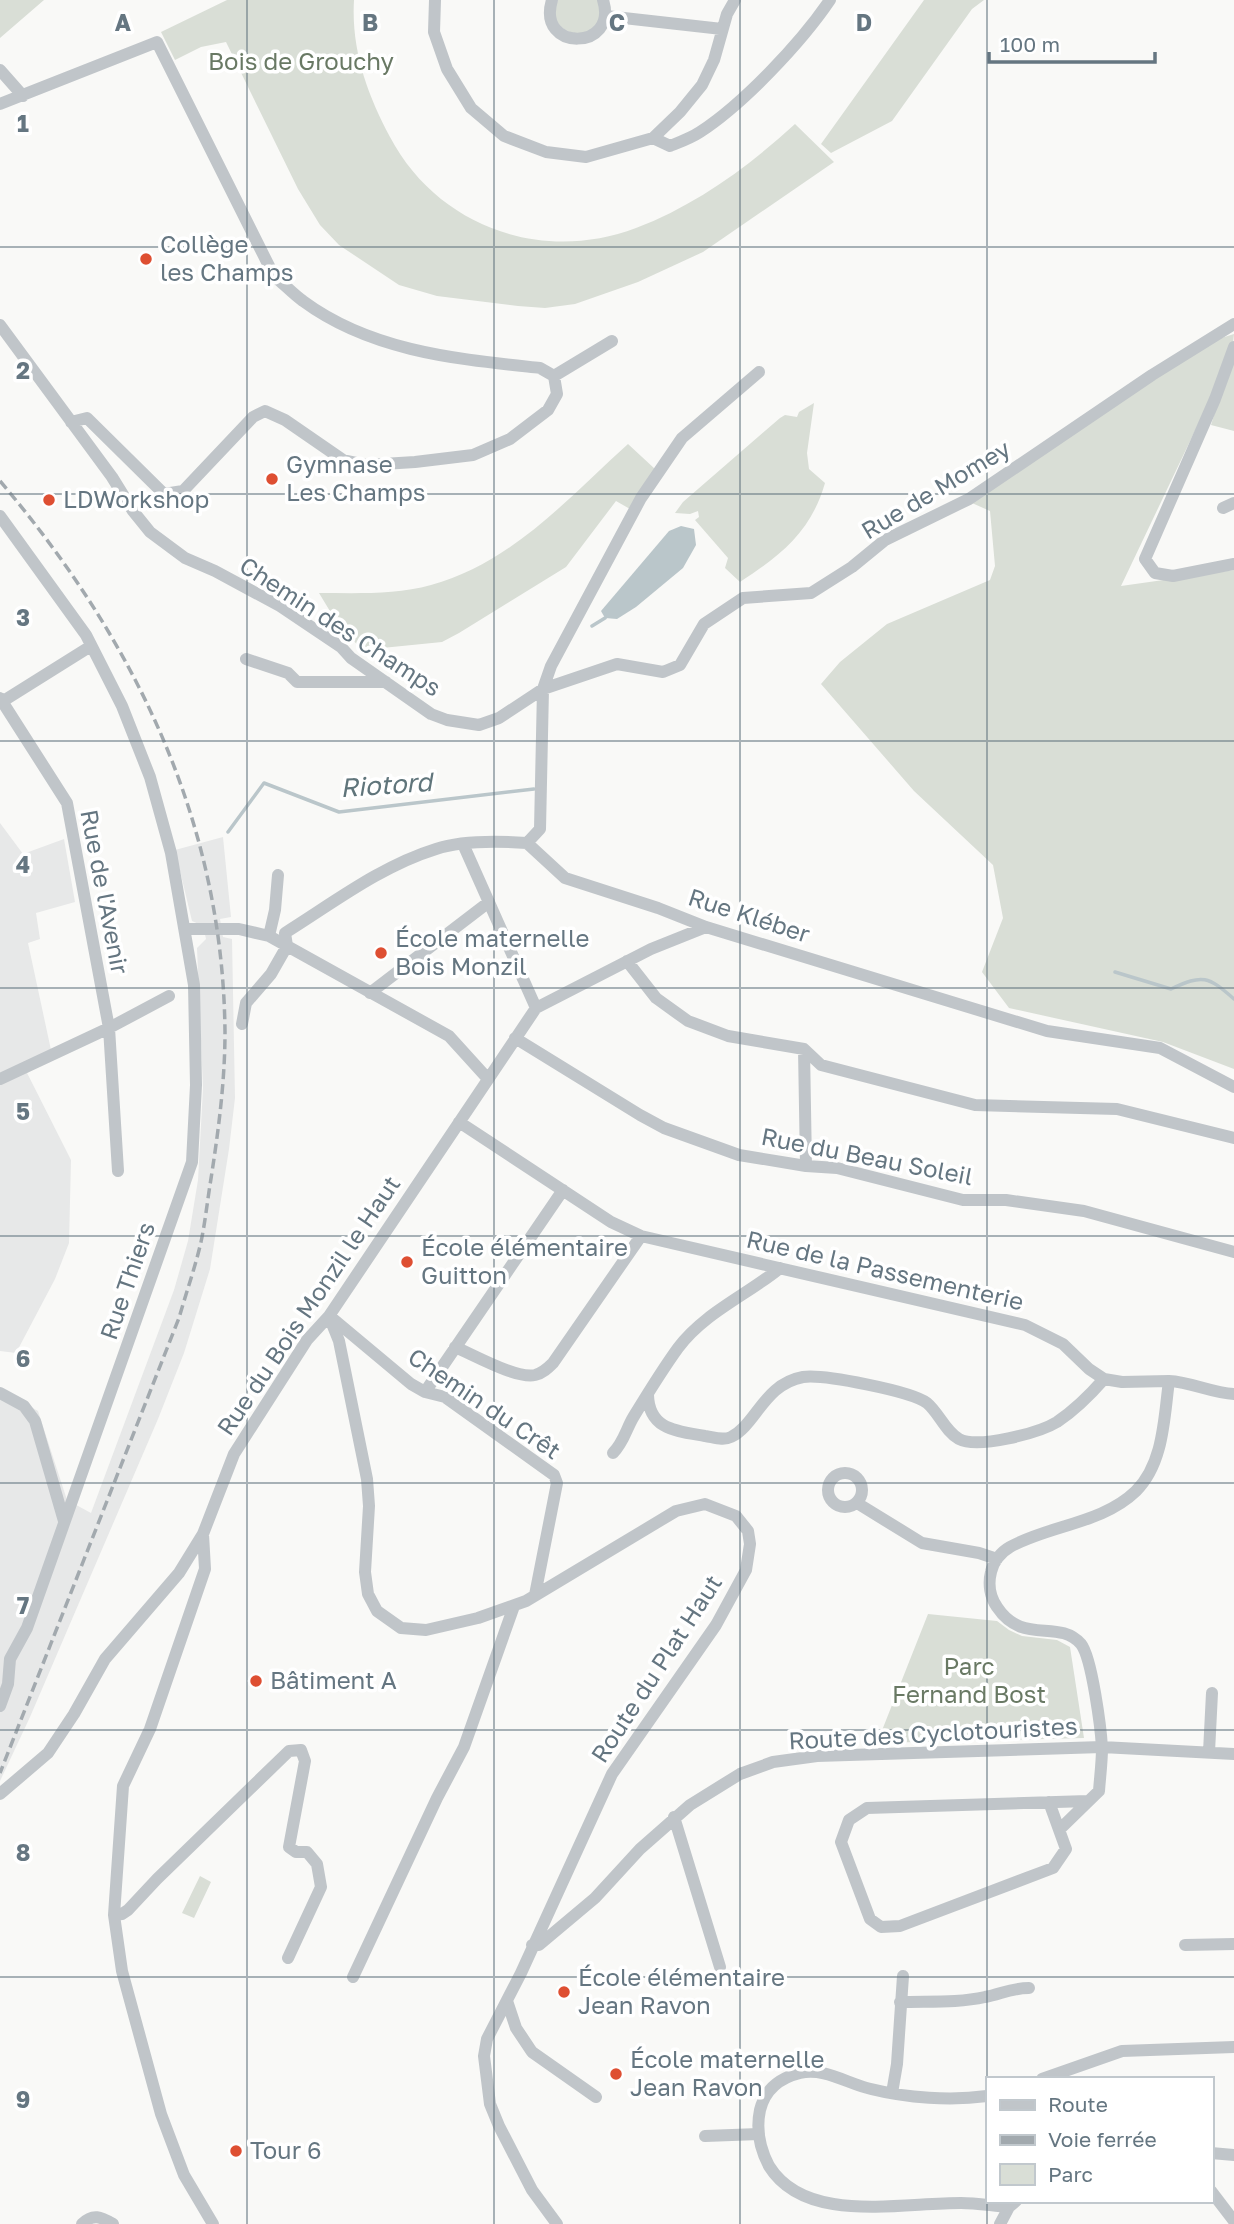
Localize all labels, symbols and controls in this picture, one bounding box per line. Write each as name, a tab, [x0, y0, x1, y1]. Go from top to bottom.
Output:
text: A	[115, 8, 132, 36]
text: B	[362, 8, 378, 36]
text: C	[609, 8, 625, 36]
text: D	[856, 8, 872, 36]
scale bar	[989, 21, 1155, 65]
text: 100 m	[1000, 31, 1060, 57]
park label: Bois de Grouchy	[208, 46, 394, 75]
text: 1	[17, 109, 29, 137]
place label: Collège les Champs	[160, 229, 293, 286]
marker: Collège les Champs	[138, 251, 154, 267]
text: 2	[16, 356, 30, 384]
street label: Rue de Momey	[856, 433, 1015, 544]
place label: Gymnase Les Champs	[286, 449, 425, 506]
marker: Gymnase Les Champs	[264, 471, 280, 487]
place label: LDWorkshop	[63, 484, 209, 513]
marker: LDWorkshop	[41, 492, 57, 508]
street label: Chemin des Champs	[235, 550, 447, 702]
text: 3	[16, 603, 30, 631]
water label: Riotord	[339, 766, 436, 803]
street label: Rue de l'Avenir	[75, 807, 136, 977]
text: 4	[16, 850, 30, 878]
street label: Rue Kléber	[685, 881, 814, 948]
place label: École maternelle Bois Monzil	[395, 923, 589, 980]
marker: École maternelle Bois Monzil	[373, 945, 389, 961]
text: 5	[16, 1097, 30, 1125]
street label: Rue du Beau Soleil	[759, 1121, 976, 1190]
street label: Rue du Bois Monzil le Haut	[210, 1170, 406, 1440]
street label: Rue Thiers	[93, 1218, 160, 1343]
street label: Rue de la Passementerie	[744, 1224, 1027, 1316]
place label: École élémentaire Guitton	[421, 1232, 628, 1289]
marker: École élémentaire Guitton	[399, 1254, 415, 1270]
street label: Chemin du Crêt	[403, 1341, 567, 1464]
text: 6	[16, 1344, 30, 1372]
street label: Route du Plat Haut	[584, 1569, 727, 1768]
text: 7	[17, 1591, 29, 1619]
park label: Parc Fernand Bost	[892, 1651, 1046, 1708]
place label: Bâtiment A	[270, 1665, 397, 1694]
marker: Bâtiment A	[248, 1673, 264, 1689]
street label: Route des Cyclotouristes	[788, 1710, 1078, 1755]
text: 8	[16, 1838, 30, 1866]
place label: École élémentaire Jean Ravon	[578, 1962, 785, 2019]
marker: École élémentaire Jean Ravon	[556, 1984, 572, 2000]
place label: École maternelle Jean Ravon	[630, 2044, 824, 2101]
marker: École maternelle Jean Ravon	[608, 2066, 624, 2082]
legend	[986, 2077, 1213, 2203]
text: 9	[16, 2085, 30, 2113]
text: Route	[1048, 2091, 1108, 2117]
text: Voie ferrée	[1048, 2126, 1157, 2152]
place label: Tour 6	[250, 2135, 322, 2164]
marker: Tour 6	[228, 2143, 244, 2159]
text: Parc	[1048, 2161, 1093, 2187]

